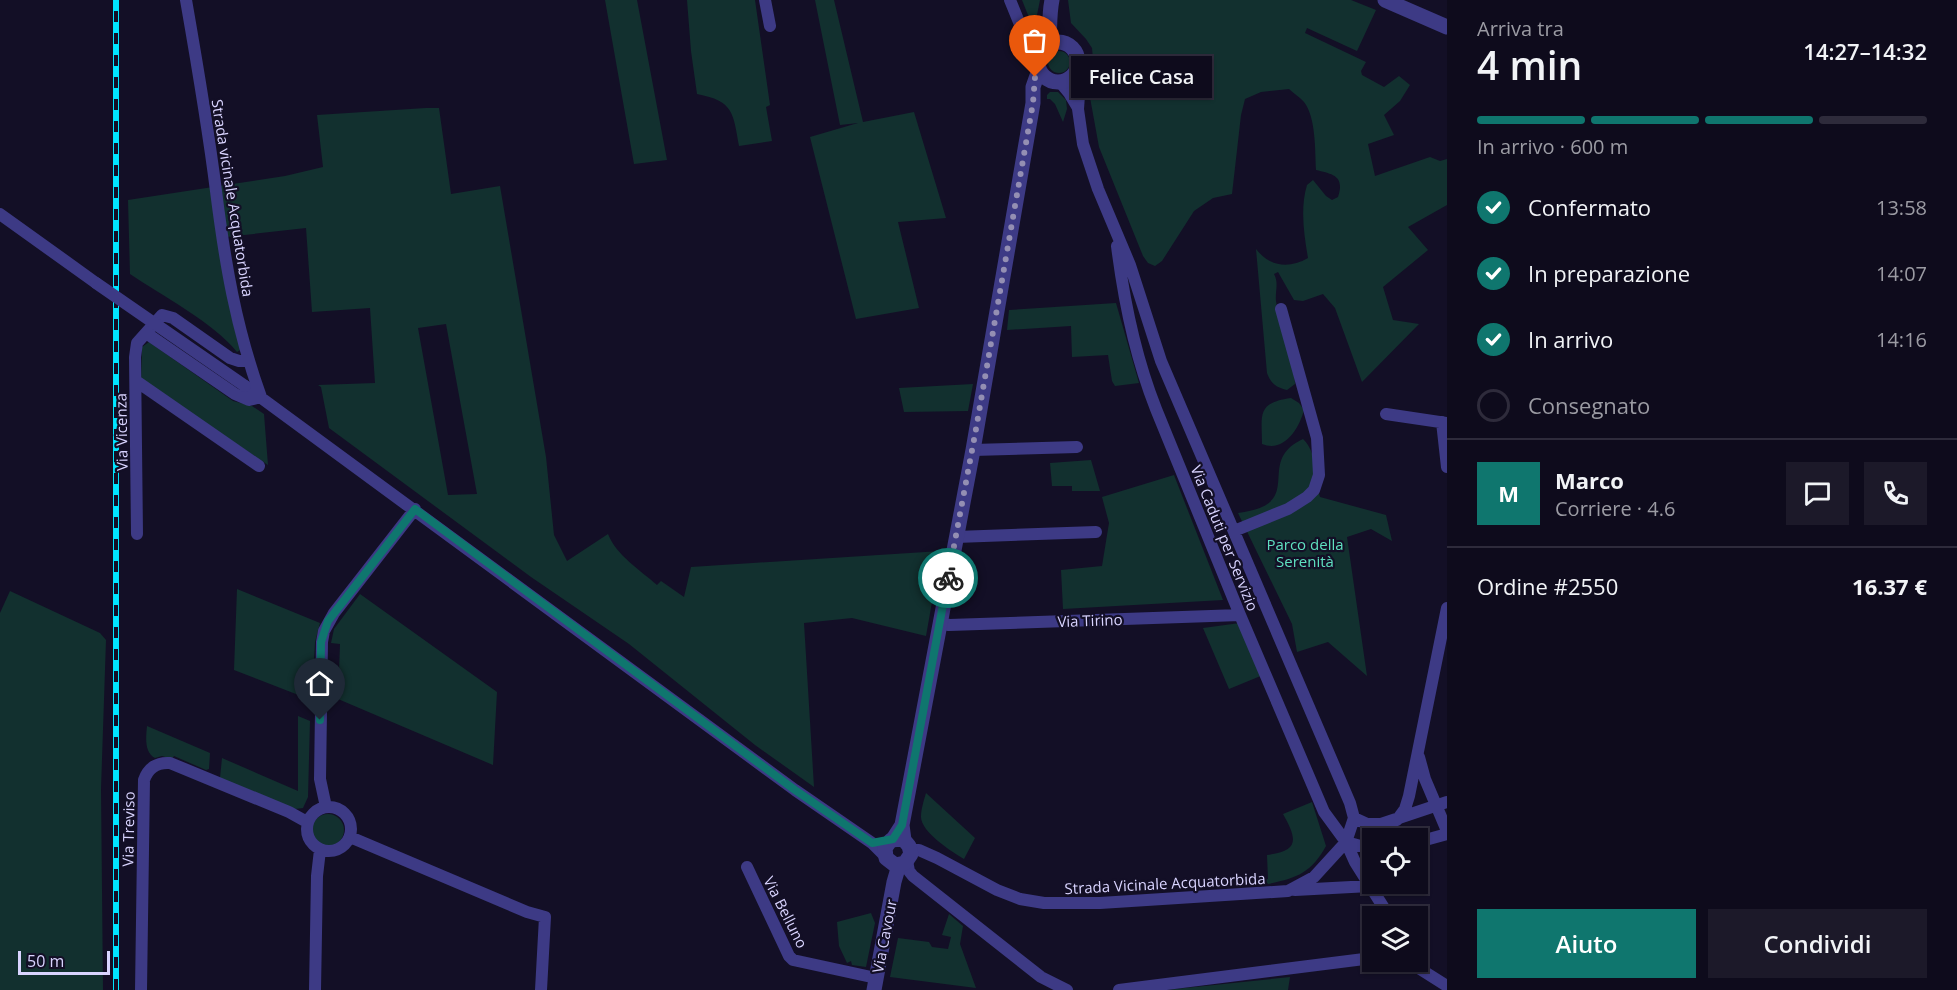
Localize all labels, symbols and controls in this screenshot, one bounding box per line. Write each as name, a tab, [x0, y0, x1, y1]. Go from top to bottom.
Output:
pin	[1009, 15, 1060, 77]
text: Arriva tra	[1477, 15, 1564, 42]
icon: bag	[1018, 24, 1051, 57]
text: 14:27–14:32	[1803, 36, 1927, 66]
text: 4 min	[1477, 38, 1582, 91]
callout: Felice Casa	[1071, 56, 1212, 98]
text: Felice Casa	[1089, 63, 1194, 90]
street label: Strada vicinale Acquatorbida	[208, 98, 258, 298]
text: In arrivo · 600 m	[1477, 133, 1628, 160]
icon: check	[1477, 191, 1510, 224]
text: Confermato	[1528, 192, 1651, 222]
text: 13:58	[1876, 194, 1927, 221]
icon: check	[1477, 257, 1510, 290]
text: In preparazione	[1528, 258, 1690, 288]
text: 14:07	[1876, 260, 1927, 287]
icon: check	[1477, 323, 1510, 356]
text: In arrivo	[1528, 324, 1613, 354]
text: 14:16	[1876, 326, 1927, 353]
text: Consegnato	[1528, 390, 1650, 420]
street label: Via Vicenza	[110, 393, 132, 471]
street label: Via Caduti per Servizio	[1187, 462, 1263, 614]
button: chat	[1786, 462, 1849, 525]
button: phone	[1864, 462, 1927, 525]
text: Marco	[1555, 465, 1624, 495]
text: M	[1498, 478, 1519, 508]
text: Corriere · 4.6	[1555, 495, 1675, 522]
park label: Parco della Serenità	[1266, 534, 1344, 571]
courier	[918, 548, 978, 608]
icon: bike	[932, 562, 965, 595]
text: Ordine #2550	[1477, 571, 1618, 601]
text: 16.37 €	[1852, 571, 1927, 601]
street label: Via Tirino	[1057, 609, 1123, 631]
pin	[294, 658, 345, 720]
icon: home	[303, 667, 336, 700]
street label: Via Treviso	[117, 791, 139, 867]
map controls	[1362, 828, 1428, 972]
button: locate	[1362, 828, 1428, 894]
street label: Strada Vicinale Acquatorbida	[1064, 868, 1266, 898]
street label: Via Belluno	[759, 873, 813, 951]
street label: Via Cavour	[867, 897, 901, 975]
button: layers	[1362, 906, 1428, 972]
button: Aiuto	[1477, 909, 1696, 978]
button: Condividi	[1708, 909, 1927, 978]
scale bar	[18, 948, 110, 976]
text: 50 m	[27, 950, 64, 972]

